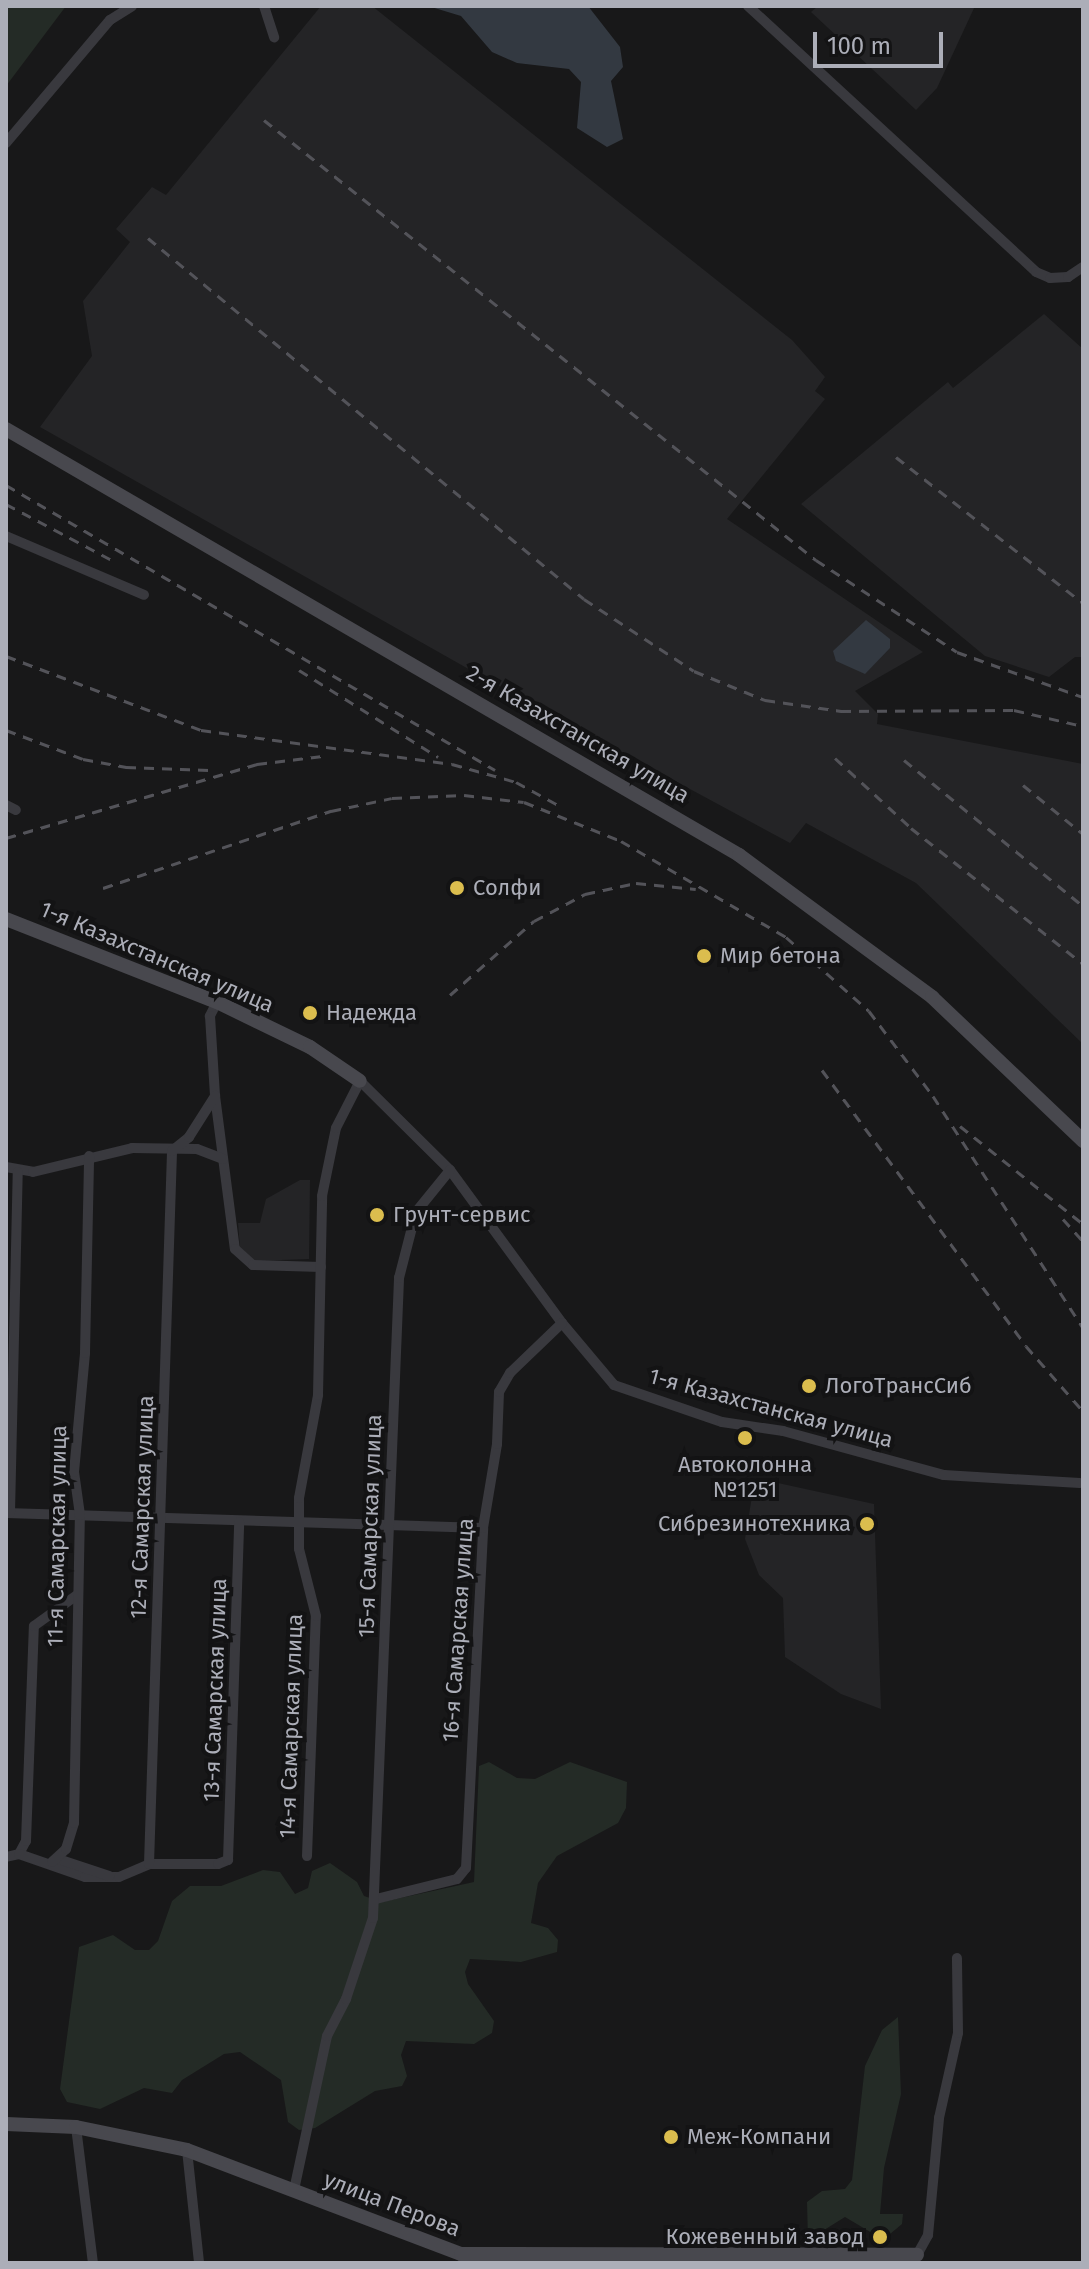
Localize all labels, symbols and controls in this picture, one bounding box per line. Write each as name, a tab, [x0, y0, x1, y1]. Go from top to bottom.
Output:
scale bar	[817, 16, 947, 66]
text: 100 m	[827, 32, 891, 60]
street label: 2-я Казахстанская улица	[462, 659, 694, 809]
place label: Солфи	[473, 875, 541, 901]
marker: Солфи	[448, 879, 466, 897]
street label: 1-я Казахстанская улица	[36, 896, 278, 1018]
place label: Мир бетона	[720, 943, 841, 969]
marker: Мир бетона	[695, 947, 713, 965]
place label: Надежда	[326, 1000, 417, 1026]
marker: Надежда	[301, 1004, 319, 1022]
place label: Грунт-сервис	[393, 1202, 531, 1228]
marker: Грунт-сервис	[368, 1206, 386, 1224]
street label: 1-я Казахстанская улица	[646, 1363, 896, 1453]
place label: ЛогоТрансСиб	[825, 1373, 972, 1399]
marker: ЛогоТрансСиб	[800, 1377, 818, 1395]
street label: 12-я Самарская улица	[125, 1395, 159, 1619]
street label: 15-я Самарская улица	[353, 1414, 387, 1638]
street label: 11-я Самарская улица	[42, 1425, 72, 1647]
marker: Автоколонна №1251	[736, 1429, 754, 1447]
place label: Автоколонна №1251	[678, 1451, 812, 1502]
place label: Сибрезинотехника	[658, 1511, 851, 1537]
marker: Сибрезинотехника	[858, 1515, 876, 1533]
street label: 16-я Самарская улица	[437, 1517, 479, 1743]
street label: 13-я Самарская улица	[198, 1578, 232, 1802]
street label: 14-я Самарская улица	[274, 1613, 308, 1839]
place label: Меж-Компани	[687, 2124, 831, 2150]
marker: Меж-Компани	[662, 2128, 680, 2146]
street label: улица Перова	[320, 2166, 464, 2242]
place label: Кожевенный завод	[666, 2224, 864, 2250]
marker: Кожевенный завод	[871, 2228, 889, 2246]

